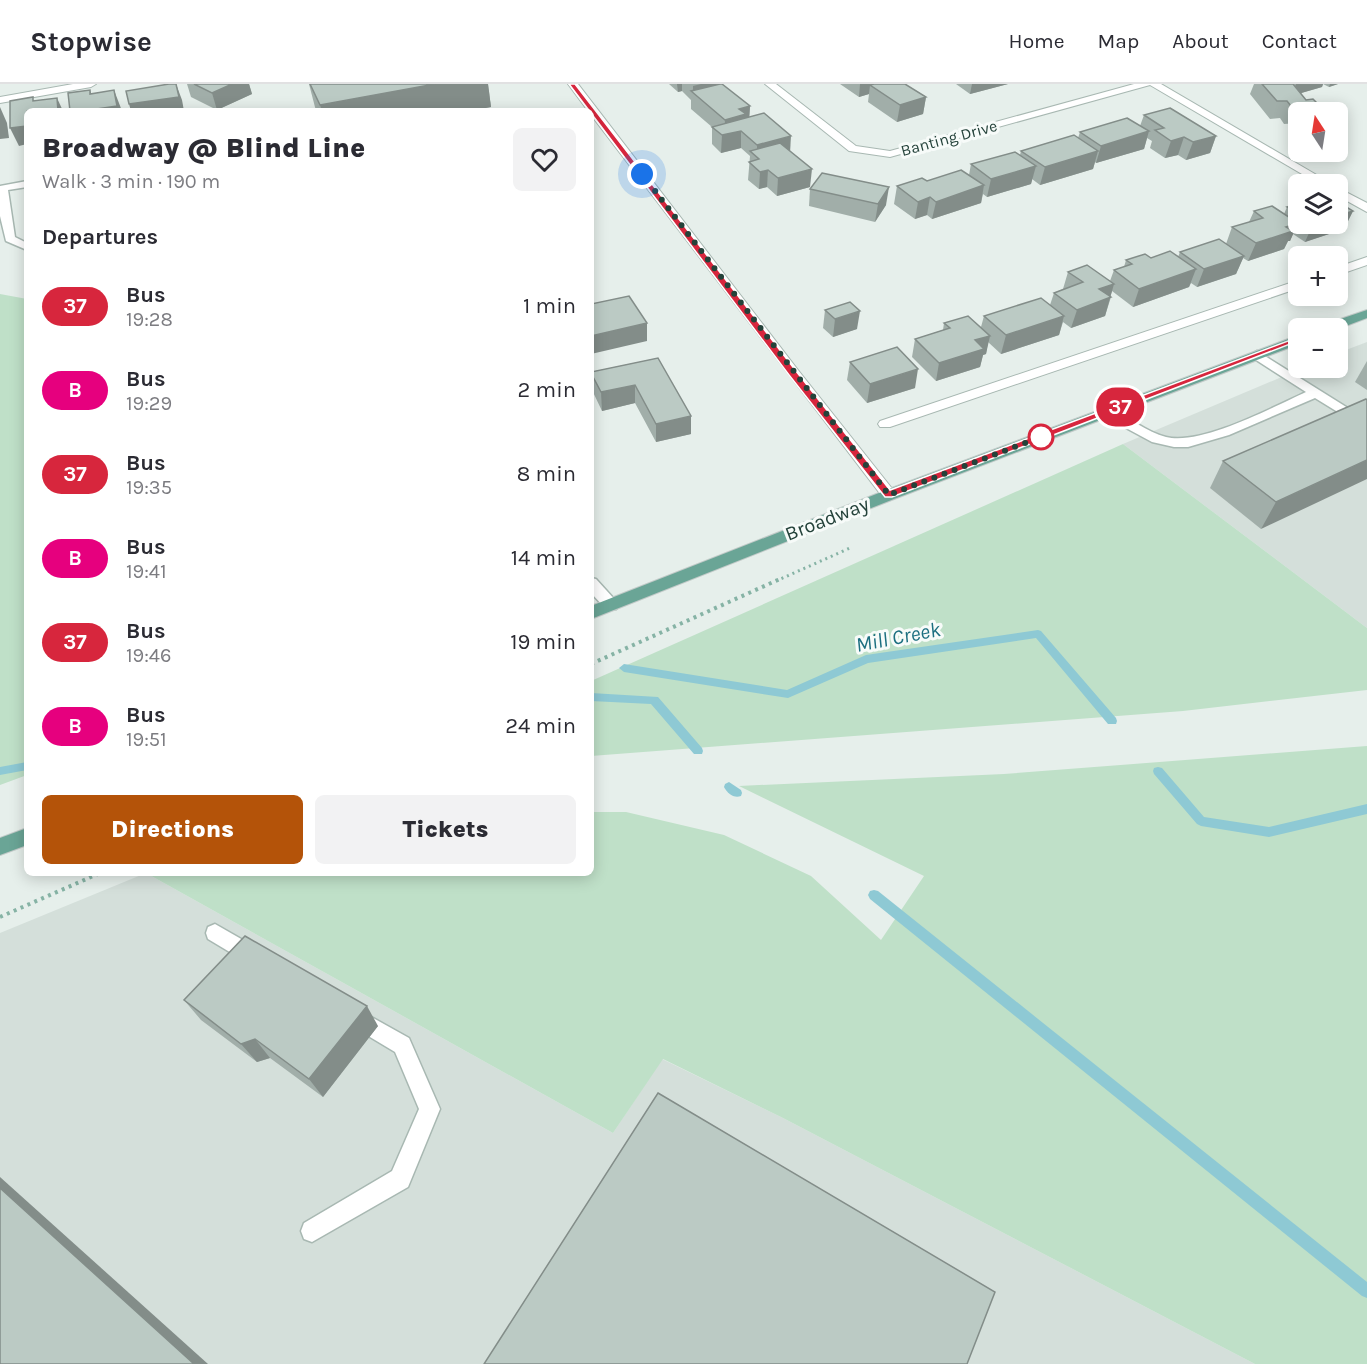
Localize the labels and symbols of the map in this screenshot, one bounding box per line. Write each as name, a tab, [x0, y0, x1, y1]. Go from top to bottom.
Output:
north arrow	[1288, 102, 1348, 162]
street label: Banting Drive	[899, 116, 999, 160]
your location	[627, 159, 657, 189]
line badge: 37	[1093, 388, 1147, 426]
unlabelled marker	[1028, 424, 1054, 450]
street label: Broadway	[782, 492, 872, 546]
water label: Mill Creek	[854, 617, 943, 657]

